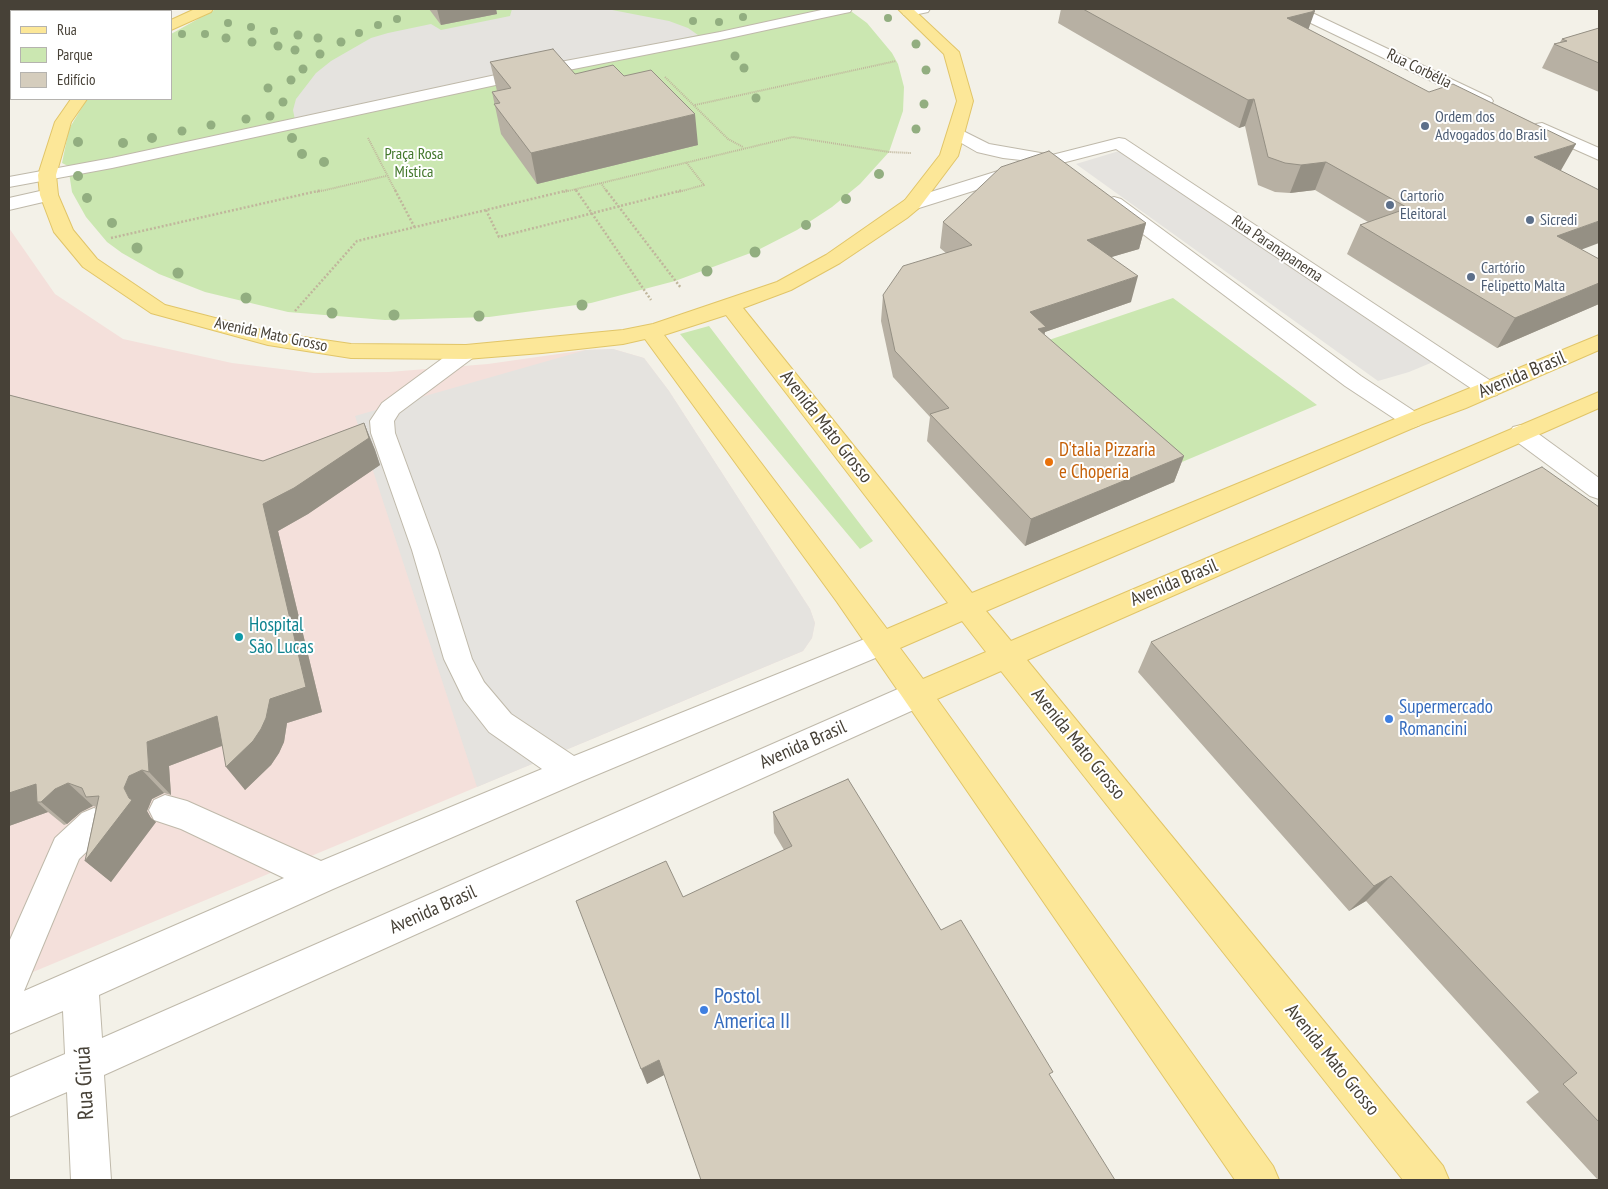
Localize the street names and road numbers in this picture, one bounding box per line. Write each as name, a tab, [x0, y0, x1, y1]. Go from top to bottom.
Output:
street label: Rua Corbélia	[1383, 45, 1455, 93]
street label: Rua Paranapanema	[1228, 212, 1326, 286]
street label: Avenida Mato Grosso	[213, 314, 329, 356]
street label: Avenida Brasil	[1475, 346, 1569, 404]
street label: Avenida Mato Grosso	[775, 366, 877, 488]
street label: Avenida Brasil	[1127, 554, 1221, 612]
street label: Avenida Mato Grosso	[1026, 684, 1130, 804]
street label: Avenida Brasil	[756, 716, 850, 774]
street label: Avenida Brasil	[386, 881, 480, 939]
street label: Avenida Mato Grosso	[1280, 1000, 1384, 1120]
street label: Rua Giruá	[70, 1046, 100, 1120]

